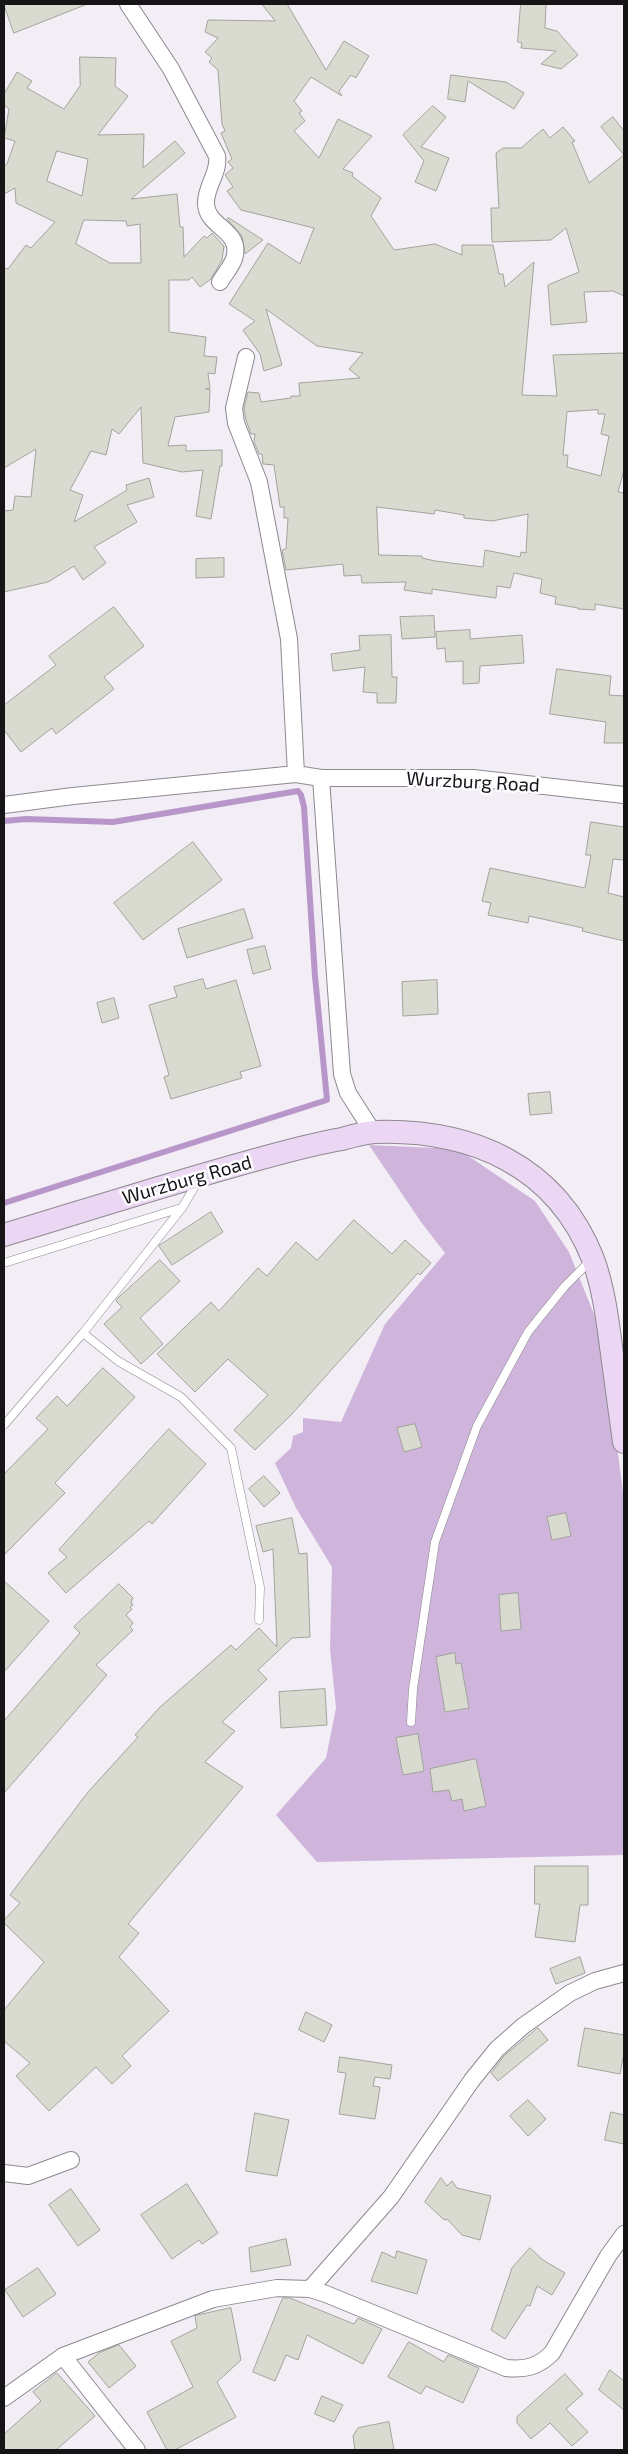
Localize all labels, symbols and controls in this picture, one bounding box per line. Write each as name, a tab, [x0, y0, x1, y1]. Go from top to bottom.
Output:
street label: Wurzburg Road	[406, 767, 540, 797]
street label: Wurzburg Road	[120, 1151, 254, 1209]

